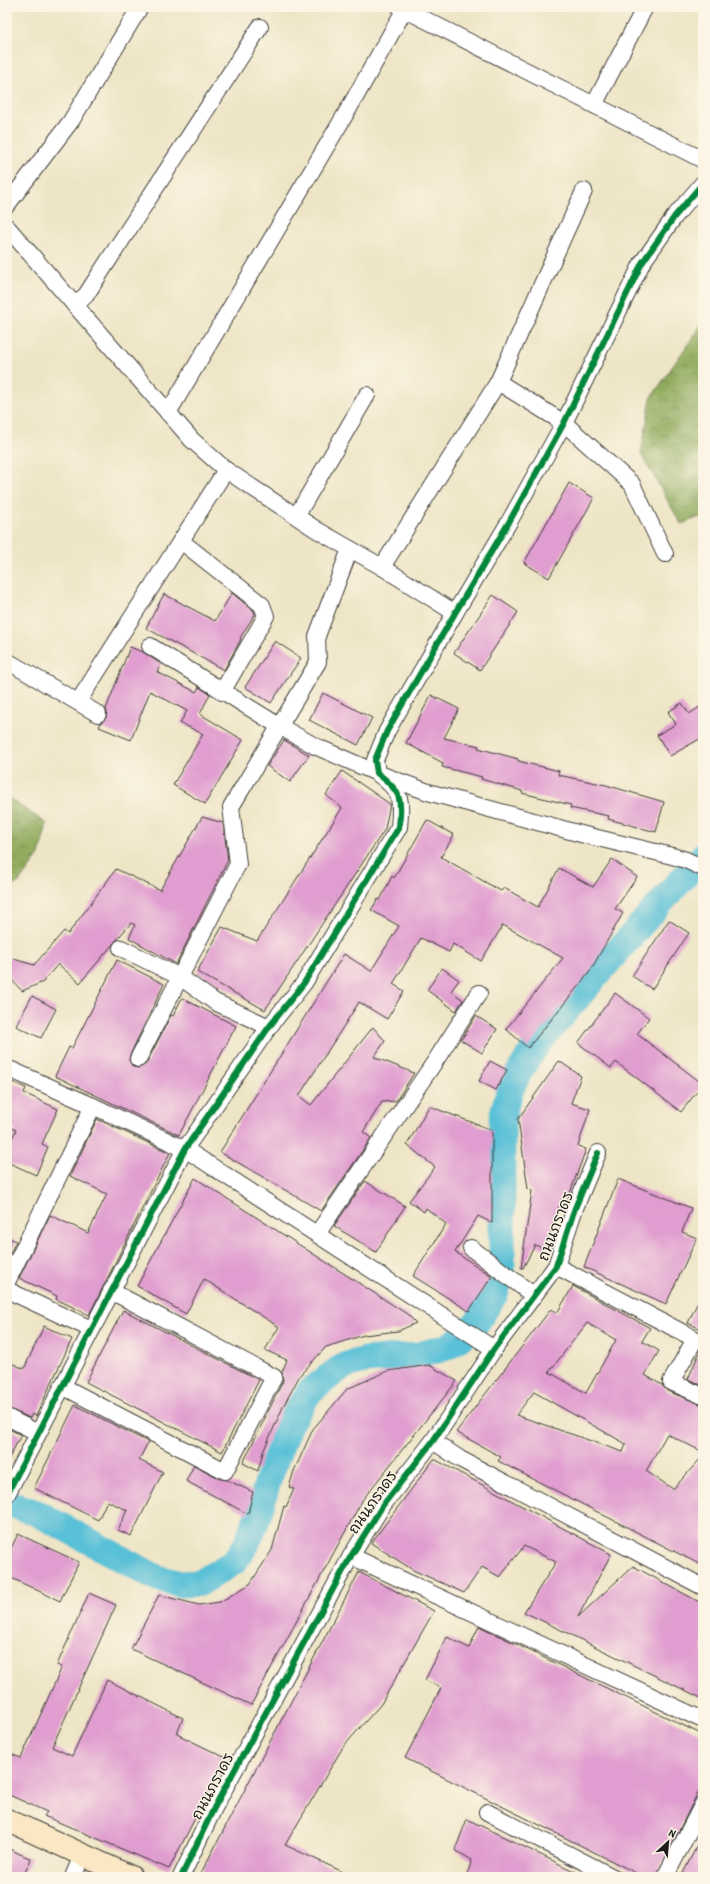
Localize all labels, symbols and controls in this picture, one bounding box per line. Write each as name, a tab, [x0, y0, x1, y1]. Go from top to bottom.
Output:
street label: ถนนภราดร	[532, 1188, 578, 1264]
street label: ถนนภราดร	[343, 1466, 401, 1538]
street label: ถนนภราดร	[186, 1749, 238, 1823]
north arrow	[648, 1822, 688, 1862]
text: N	[667, 1825, 678, 1841]

